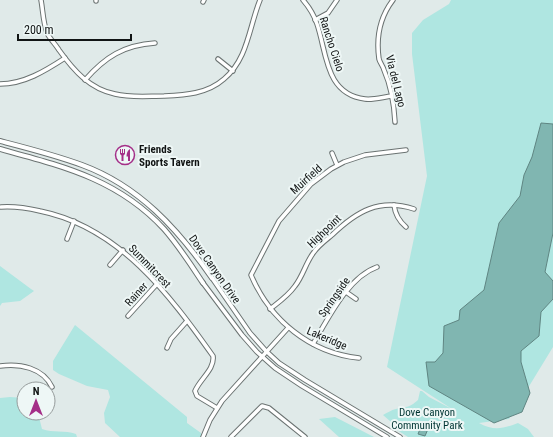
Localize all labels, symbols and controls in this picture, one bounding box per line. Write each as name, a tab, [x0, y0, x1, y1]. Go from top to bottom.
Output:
street label: Rancho Cielo	[317, 15, 347, 74]
scale bar	[18, 16, 131, 42]
text: 200 m	[24, 23, 54, 37]
street label: Via del Lago	[383, 54, 408, 109]
place label: Friends Sports Tavern	[139, 143, 200, 169]
restaurant icon: Friends Sports Tavern	[114, 144, 136, 166]
street label: Muirfield	[288, 162, 325, 197]
street label: Highpoint	[305, 212, 344, 251]
street label: Dove Canyon Drive	[186, 233, 243, 306]
street label: Summitcrest	[126, 242, 173, 291]
street label: Springside	[316, 275, 353, 320]
street label: Rainer	[122, 279, 151, 309]
street label: Lakeridge	[305, 324, 349, 353]
north arrow	[16, 381, 56, 421]
text: N	[33, 385, 40, 398]
park label: Dove Canyon Community Park	[391, 406, 463, 432]

